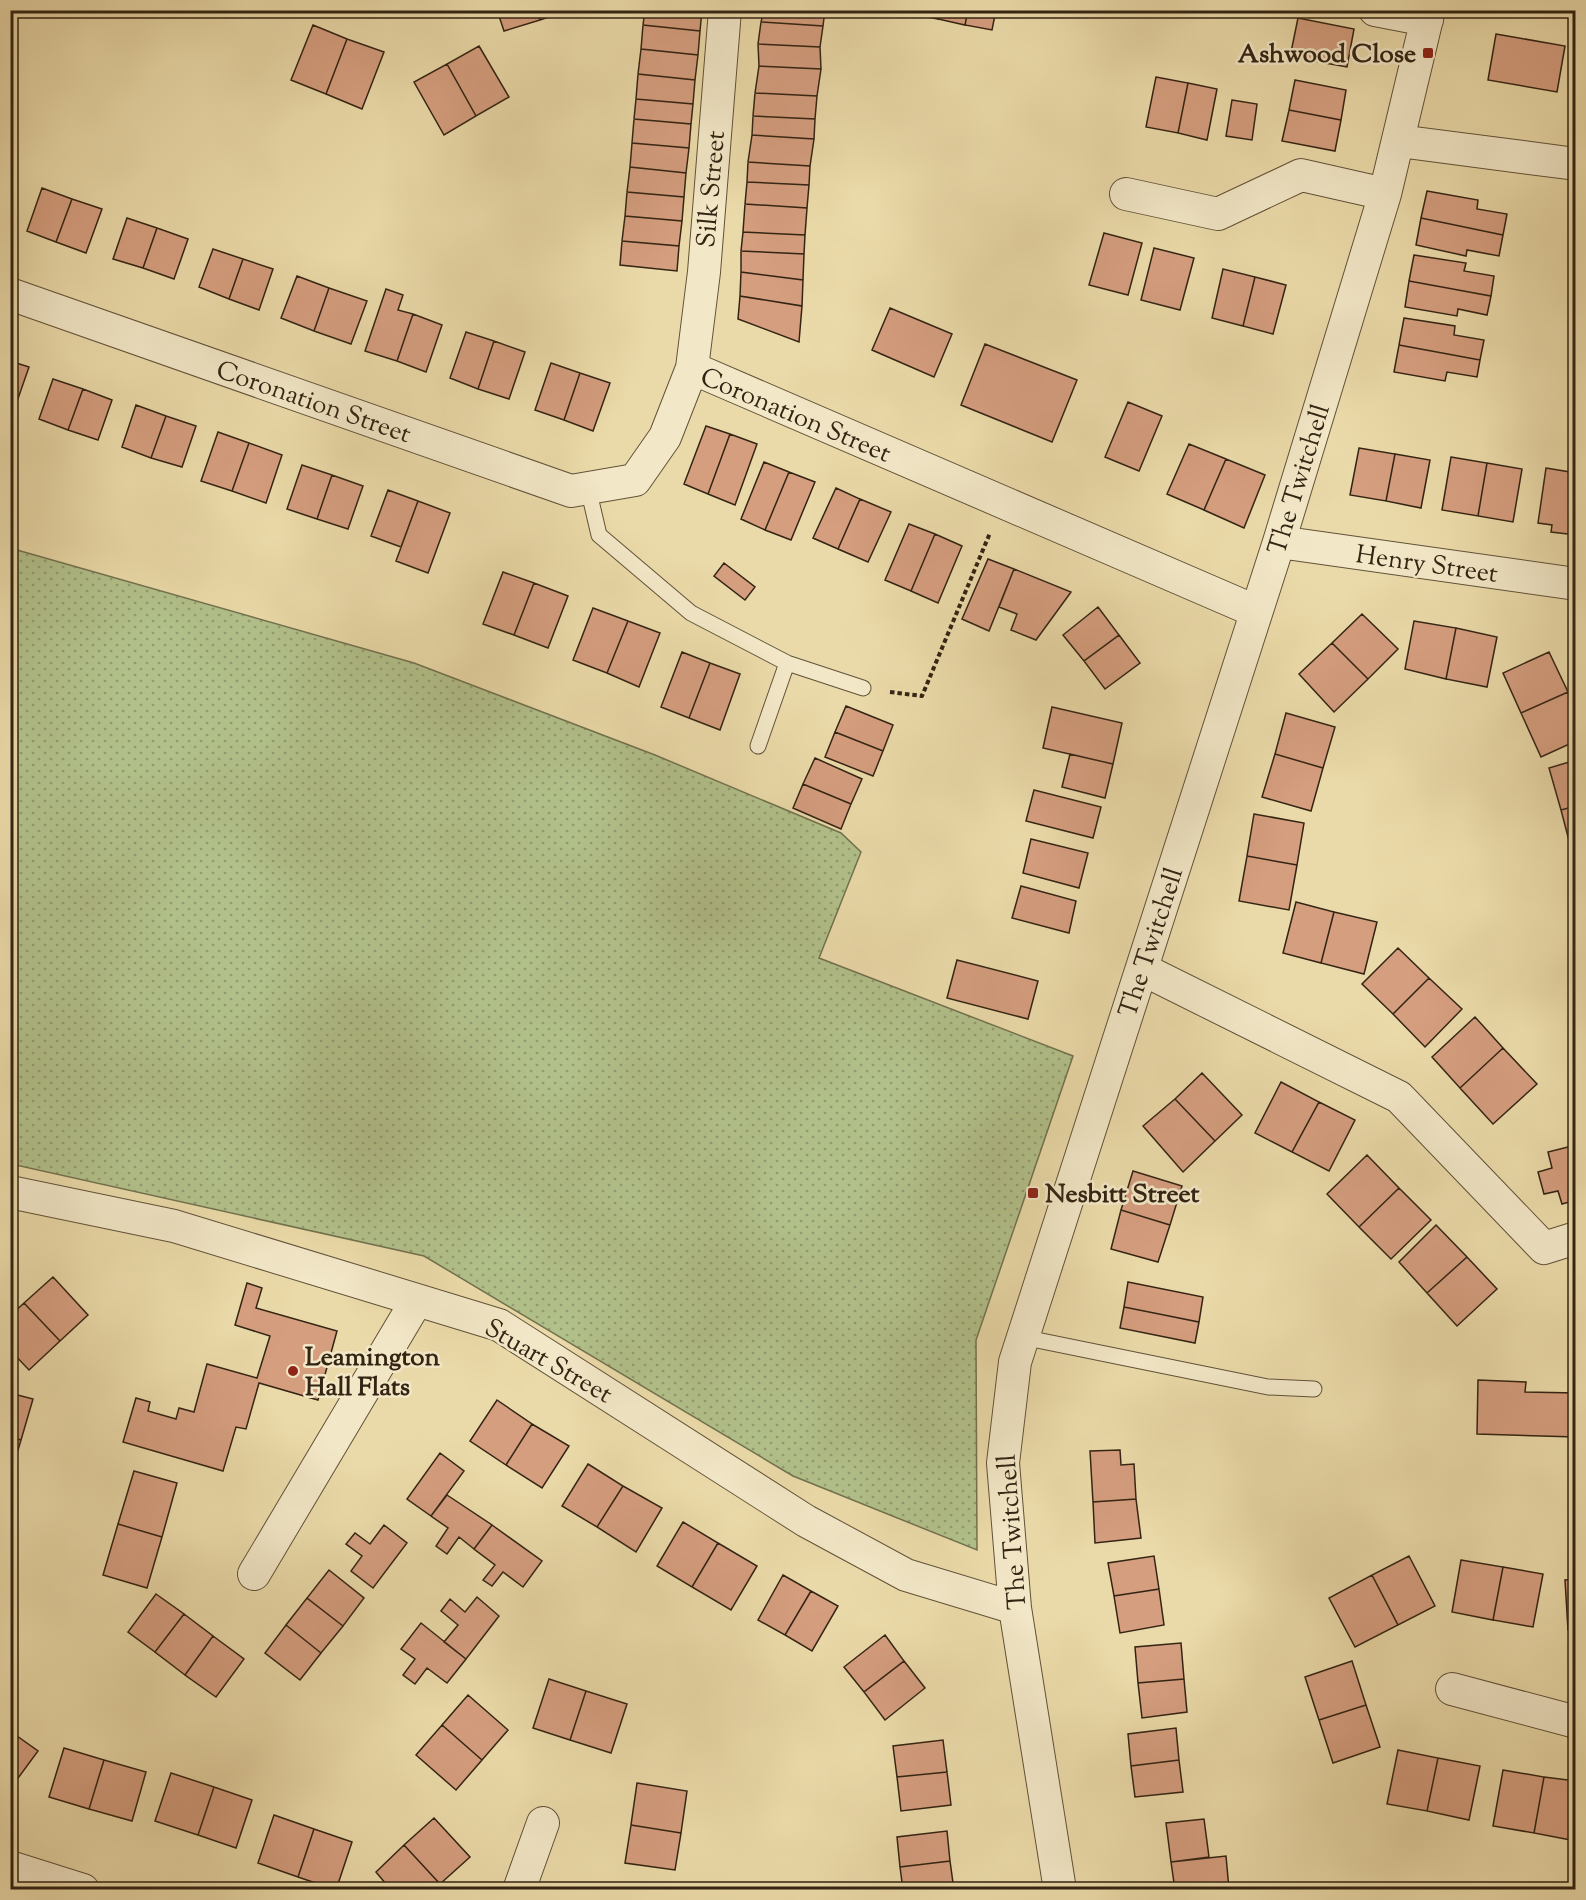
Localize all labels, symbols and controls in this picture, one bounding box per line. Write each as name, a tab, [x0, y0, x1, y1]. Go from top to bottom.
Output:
place label: Ashwood Close	[1238, 37, 1416, 74]
marker: Ashwood Close	[1421, 46, 1435, 60]
street label: Silk Street	[689, 129, 736, 249]
street label: Coronation Street	[211, 353, 416, 454]
street label: Coronation Street	[694, 359, 896, 473]
street label: The Twitchell	[1260, 400, 1341, 560]
street label: Henry Street	[1353, 537, 1500, 594]
street label: The Twitchell	[1111, 863, 1194, 1023]
place label: Nesbitt Street	[1045, 1177, 1199, 1214]
marker: Nesbitt Street	[1026, 1186, 1040, 1200]
street label: Stuart Street	[477, 1311, 619, 1414]
place label: Leamington Hall Flats	[305, 1340, 441, 1407]
marker: Leamington Hall Flats	[286, 1364, 300, 1378]
street label: The Twitchell	[990, 1453, 1037, 1611]

